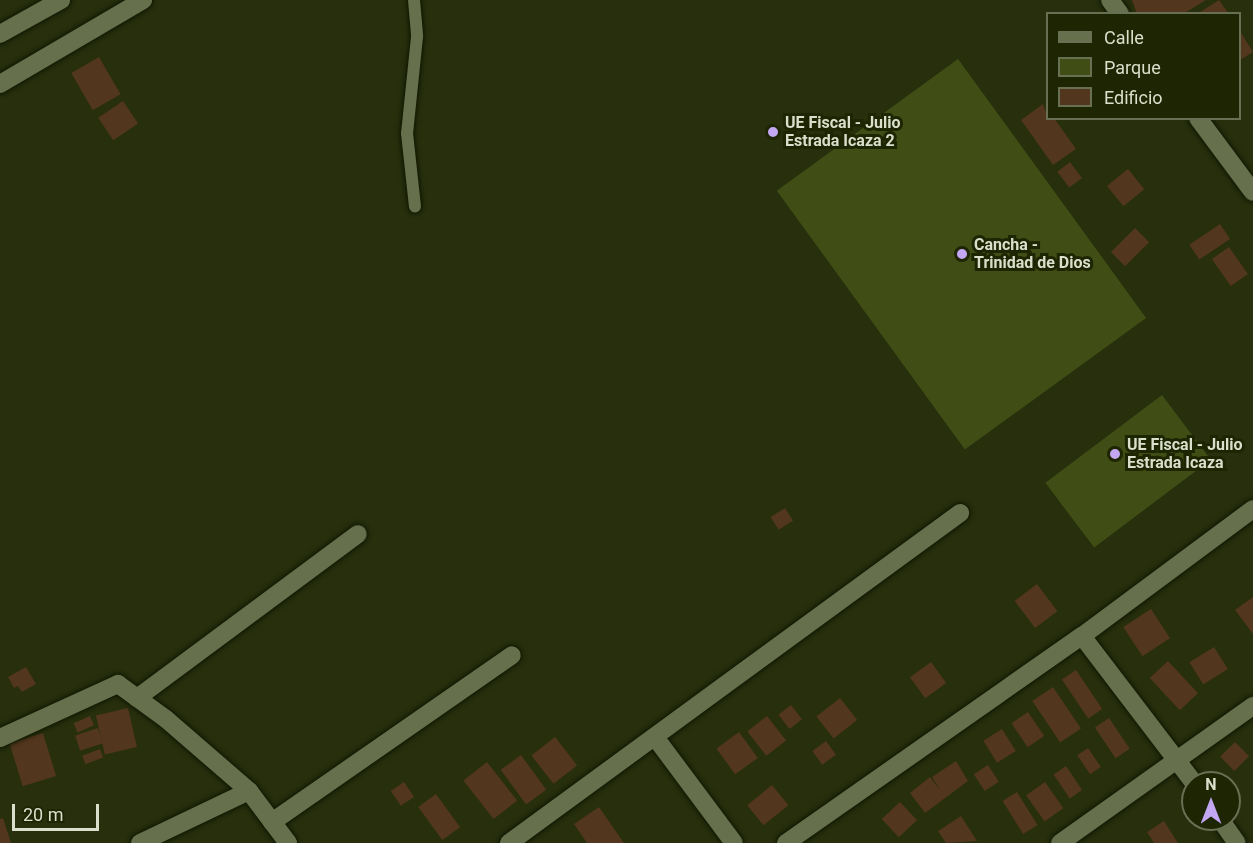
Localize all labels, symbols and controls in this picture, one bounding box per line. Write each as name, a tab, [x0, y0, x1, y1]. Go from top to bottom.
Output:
legend	[1046, 12, 1241, 120]
text: Calle	[1104, 27, 1144, 48]
text: Parque	[1104, 57, 1161, 78]
text: Edificio	[1104, 87, 1163, 108]
place label: UE Fiscal - Julio Estrada Icaza 2	[785, 113, 901, 151]
marker: UE Fiscal - Julio Estrada Icaza 2	[766, 125, 780, 139]
place label: Cancha - Trinidad de Dios	[974, 235, 1091, 273]
marker: Cancha - Trinidad de Dios	[955, 247, 969, 261]
place label: UE Fiscal - Julio Estrada Icaza	[1127, 435, 1243, 473]
marker: UE Fiscal - Julio Estrada Icaza	[1108, 447, 1122, 461]
north arrow	[1181, 771, 1241, 831]
text: N	[1205, 775, 1217, 794]
scale bar	[15, 792, 102, 830]
text: 20 m	[23, 804, 63, 825]

